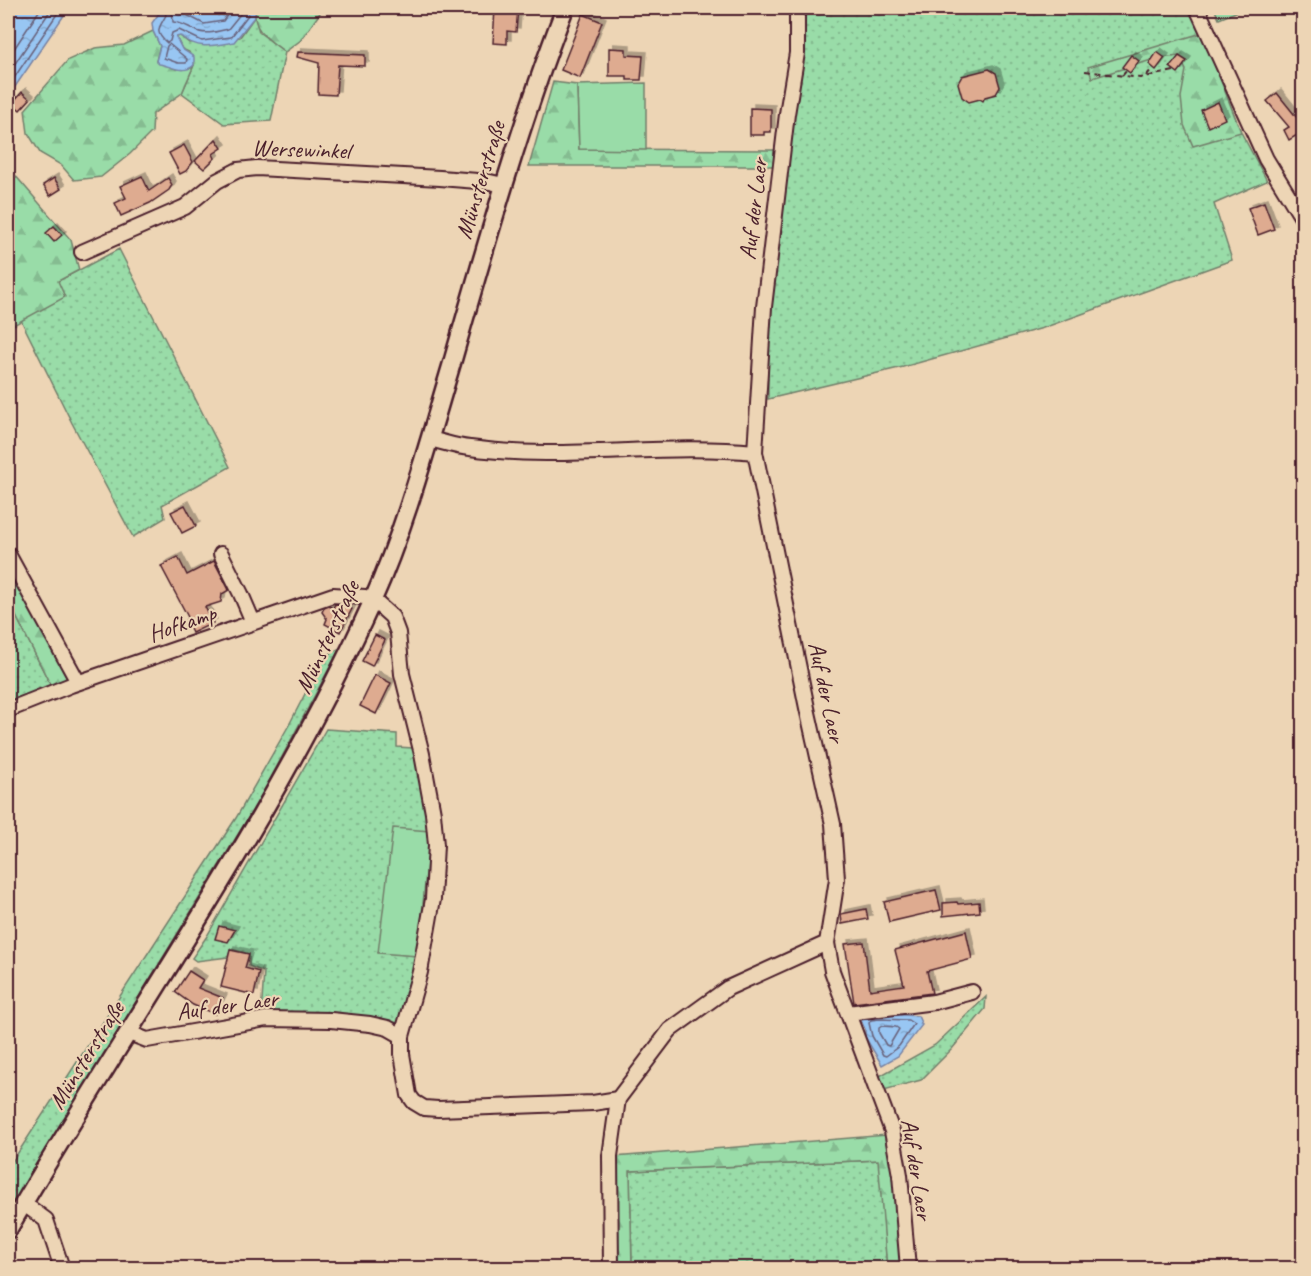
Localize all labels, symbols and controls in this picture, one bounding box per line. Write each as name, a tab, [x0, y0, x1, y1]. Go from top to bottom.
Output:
street label: Münsterstraße	[448, 116, 513, 242]
street label: Wersewinkel	[251, 132, 355, 166]
street label: Auf der Laer	[732, 154, 774, 261]
street label: Münsterstraße	[288, 574, 367, 698]
street label: Hofkamp	[144, 597, 221, 649]
street label: Auf der Laer	[802, 639, 853, 747]
street label: Auf der Laer	[174, 983, 282, 1027]
street label: Münsterstraße	[41, 994, 132, 1114]
street label: Auf der Laer	[894, 1116, 940, 1224]

